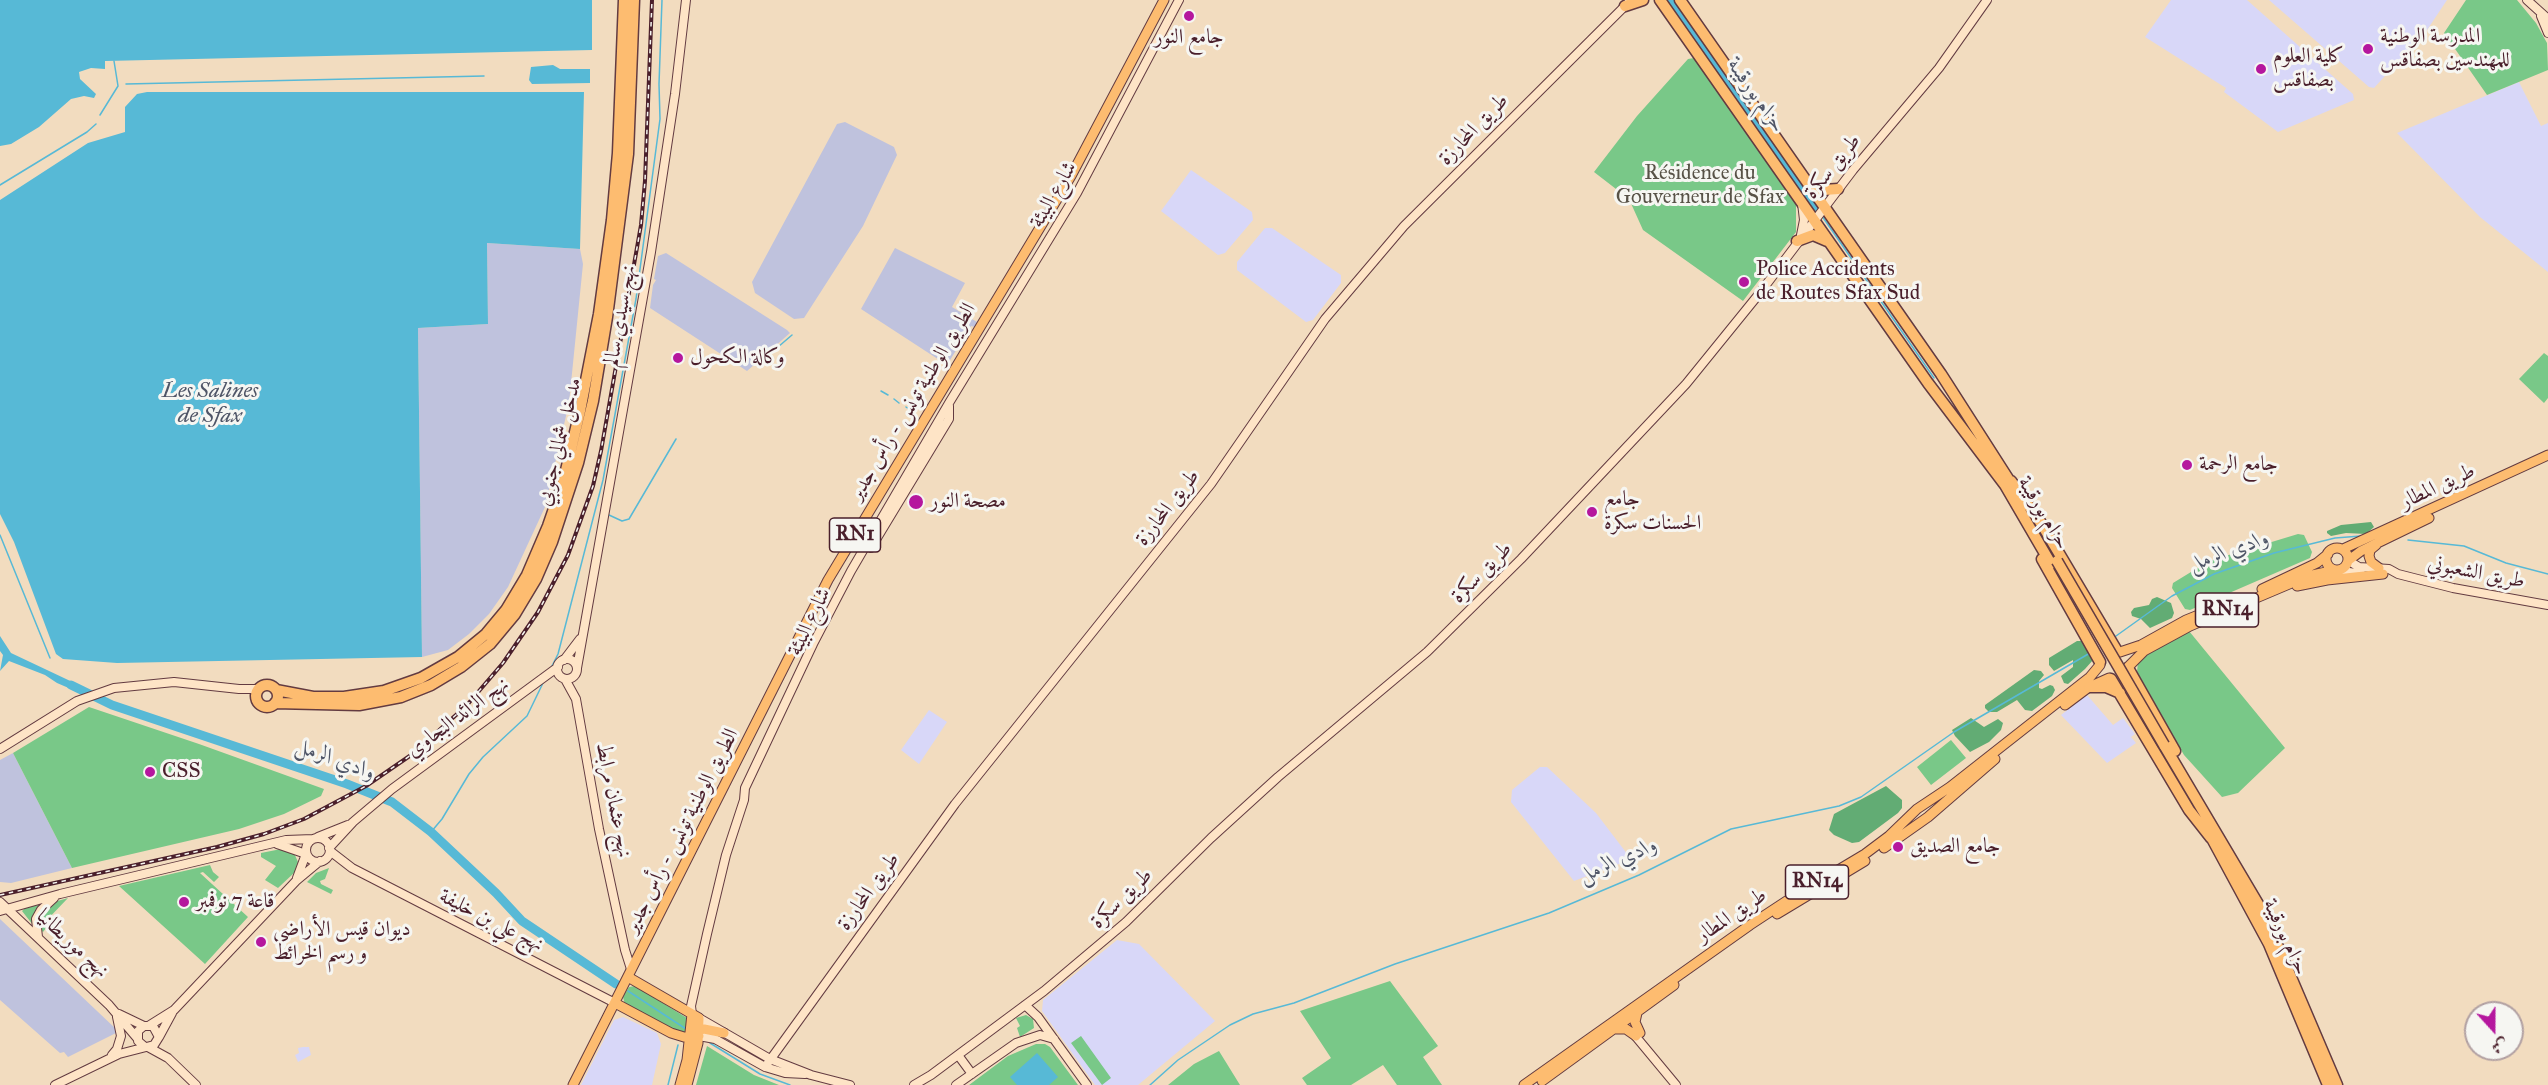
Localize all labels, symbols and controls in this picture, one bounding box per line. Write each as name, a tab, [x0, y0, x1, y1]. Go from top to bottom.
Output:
marker: جامع النور	[1182, 9, 1196, 23]
place label: المدرسة الوطنية للمهندسين بصفاقس	[2380, 24, 2510, 74]
place label: جامع النور	[1154, 25, 1224, 51]
marker: المدرسة الوطنية للمهندسين بصفاقس	[2361, 42, 2375, 56]
place label: كلية العلوم بصفاقس	[2273, 44, 2344, 94]
water label: حزام بورقيبة	[1721, 54, 1791, 138]
marker: كلية العلوم بصفاقس	[2254, 62, 2268, 76]
street label: طريق المحارزة	[1434, 89, 1514, 171]
street label: طريق سكرة	[1799, 129, 1867, 205]
street label: شارع البيئة	[1025, 157, 1083, 233]
park label: Résidence du Gouverneur de Sfax	[1616, 161, 1784, 211]
place label: Police Accidents de Routes Sfax Sud	[1756, 257, 1920, 307]
street label: نهج سيدي سالم	[600, 263, 642, 369]
marker: Police Accidents de Routes Sfax Sud	[1737, 275, 1751, 289]
street label: الطريق الوطنية تونس - رأس جدير	[844, 299, 982, 505]
place label: وكالة الكحول	[690, 345, 785, 371]
marker: وكالة الكحول	[671, 351, 685, 365]
street label: مدخل شمالي جنوبي	[532, 375, 588, 509]
water label: Les Salines de Sfax	[162, 379, 258, 430]
place label: جامع الرحمة	[2199, 452, 2278, 478]
marker: جامع الرحمة	[2180, 458, 2194, 472]
street label: طريق المطار	[2397, 459, 2479, 515]
street label: طريق المحارزة	[1130, 465, 1206, 551]
street label: حزام بورقيبة	[2011, 472, 2075, 554]
place label: جامع الحسنات سكرة	[1604, 487, 1701, 537]
place label: مصحة النور	[930, 489, 1006, 515]
marker: مصحة النور	[907, 493, 925, 511]
marker: جامع الحسنات سكرة	[1585, 505, 1599, 519]
road number: RN1	[830, 518, 880, 552]
water label: وادي الرمل	[2185, 525, 2273, 579]
street label: طريق سكرة	[1446, 537, 1518, 609]
street label: طريق الشعبوني	[2425, 551, 2527, 595]
street label: شارع البيئة	[783, 584, 837, 660]
road number: RN14	[2196, 593, 2258, 627]
street label: نهج الرائد البجاوي	[402, 672, 514, 764]
street label: الطريق الوطنية تونس - رأس جدير	[620, 725, 744, 937]
water label: وادي الرمل	[291, 733, 379, 787]
street label: نهج عثمان مرابط	[589, 740, 637, 860]
place label: CSS	[162, 759, 200, 785]
marker: CSS	[143, 765, 157, 779]
water label: وادي الرمل	[1574, 832, 1662, 890]
place label: جامع الصديق	[1910, 834, 2001, 860]
marker: جامع الصديق	[1891, 840, 1905, 854]
street label: طريق المحارزة	[832, 848, 906, 936]
street label: طريق سكرة	[1086, 863, 1158, 935]
road number: RN14	[1786, 865, 1848, 899]
street label: طريق المطار	[1692, 883, 1772, 949]
street label: نهج علي بن خليفة	[435, 884, 547, 958]
place label: قاعة 7 نوفمبر	[196, 889, 274, 915]
marker: قاعة 7 نوفمبر	[177, 895, 191, 909]
street label: حزام بورقيبة	[2256, 895, 2314, 979]
street label: نهج موريطانيا	[31, 904, 113, 984]
place label: ديوان قيس الأراضي و رسم الخرائط	[273, 917, 411, 967]
marker: ديوان قيس الأراضي و رسم الخرائط	[254, 935, 268, 949]
north arrow	[2464, 1001, 2524, 1061]
text: ش	[2489, 1035, 2511, 1058]

